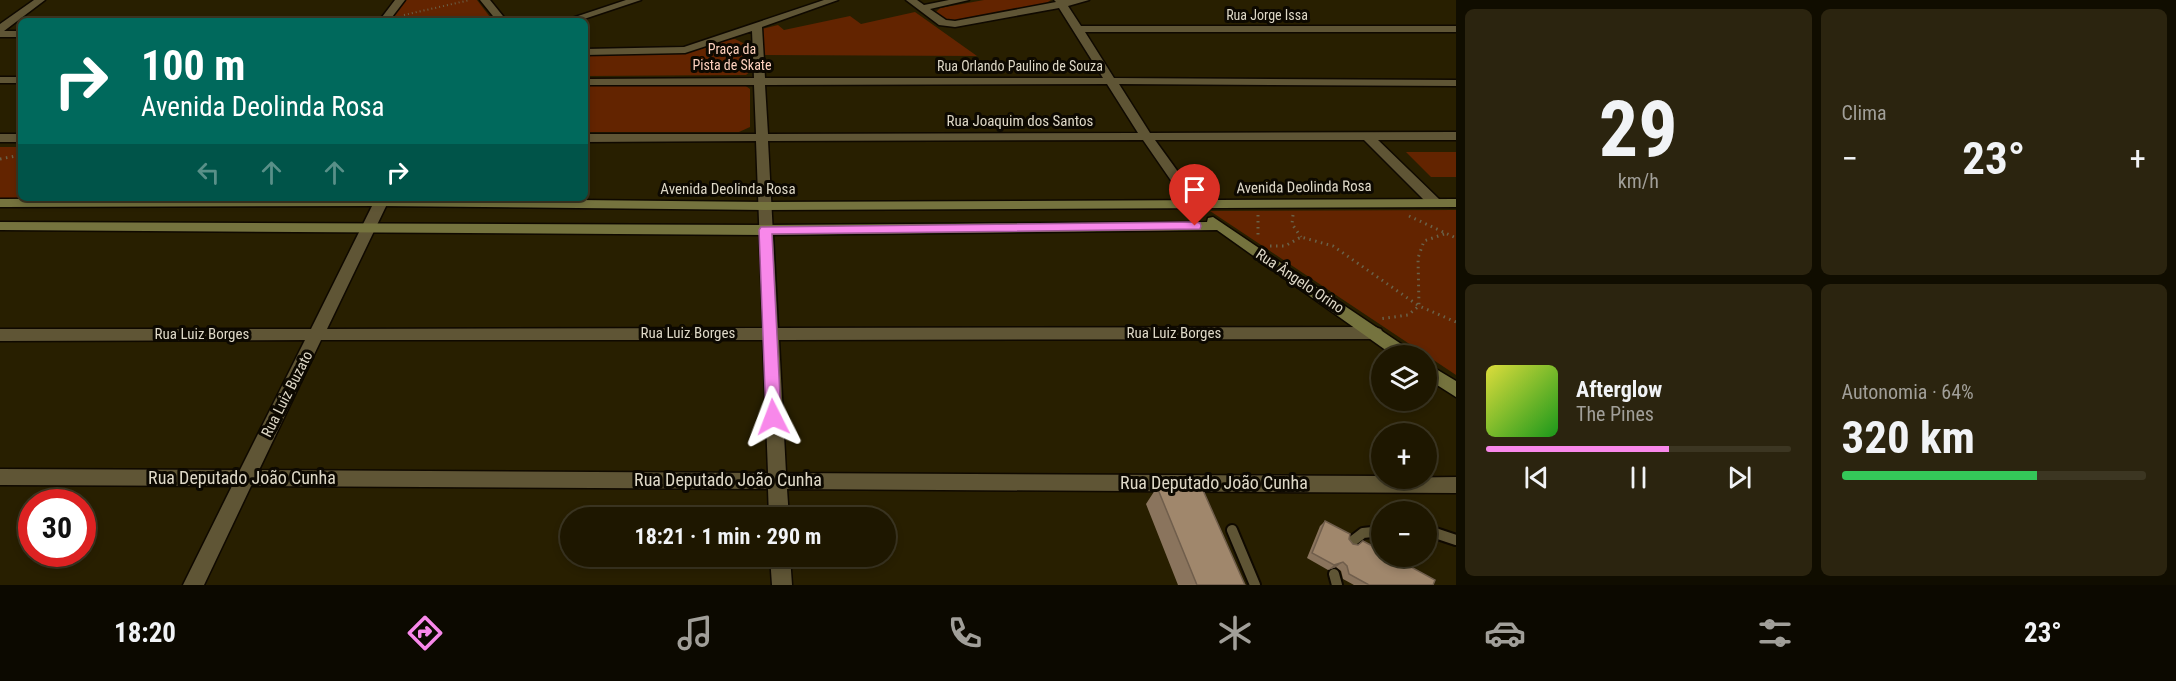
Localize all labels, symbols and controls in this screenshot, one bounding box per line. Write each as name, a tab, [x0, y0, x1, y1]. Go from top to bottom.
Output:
street label: Rua Jorge Issa	[1226, 7, 1308, 23]
text: 100 m	[141, 41, 246, 90]
park label: Praça da Pista de Skate	[692, 41, 772, 73]
icon: right	[42, 42, 120, 120]
street label: Rua Orlando Paulino de Souza	[937, 58, 1103, 74]
text: 29	[1599, 84, 1678, 175]
text: Avenida Deolinda Rosa	[141, 91, 385, 123]
text: Clima	[1842, 101, 1887, 125]
street label: Rua Joaquim dos Santos	[947, 112, 1094, 130]
text: 23°	[1962, 132, 2025, 185]
text: −	[1842, 139, 1858, 178]
text: +	[2130, 139, 2146, 178]
icon: left	[192, 156, 225, 189]
icon: ahead	[255, 156, 288, 189]
icon: ahead	[318, 156, 351, 189]
icon: right	[381, 156, 414, 189]
pin	[1169, 164, 1220, 226]
text: km/h	[1618, 169, 1659, 193]
icon: arrive	[1178, 173, 1211, 206]
street label: Avenida Deolinda Rosa	[1236, 177, 1372, 197]
street label: Avenida Deolinda Rosa	[660, 180, 796, 198]
street label: Rua Ângelo Orino	[1253, 245, 1347, 317]
street label: Rua Luiz Borges	[641, 324, 736, 342]
street label: Rua Luiz Borges	[1127, 324, 1222, 342]
street label: Rua Luiz Borges	[155, 325, 250, 343]
map controls	[1371, 345, 1437, 567]
button: layers	[1371, 345, 1437, 411]
street label: Rua Luiz Buzato	[258, 348, 316, 440]
text: Afterglow	[1576, 377, 1662, 402]
text: Autonomia · 64%	[1842, 380, 1974, 404]
position arrow	[741, 385, 805, 449]
text: The Pines	[1576, 402, 1654, 426]
text: 320 km	[1842, 411, 1975, 464]
button: +	[1371, 423, 1437, 489]
icon: previous	[1520, 461, 1553, 494]
icon: pause	[1622, 461, 1655, 494]
icon: next	[1723, 461, 1756, 494]
street label: Rua Deputado João Cunha	[148, 467, 336, 488]
street label: Rua Deputado João Cunha	[634, 469, 822, 490]
street label: Rua Deputado João Cunha	[1120, 472, 1308, 493]
speed limit sign: 30	[18, 489, 96, 567]
button: −	[1371, 501, 1437, 567]
text: 18:21 · 1 min · 290 m	[635, 524, 821, 549]
icon: directions	[404, 612, 446, 654]
icon: music	[674, 612, 716, 654]
icon: phone	[944, 612, 986, 654]
icon: climate	[1214, 612, 1256, 654]
icon: car	[1484, 612, 1526, 654]
icon: filters	[1754, 612, 1796, 654]
text: 18:20	[114, 617, 176, 649]
text: 23°	[2024, 617, 2062, 649]

